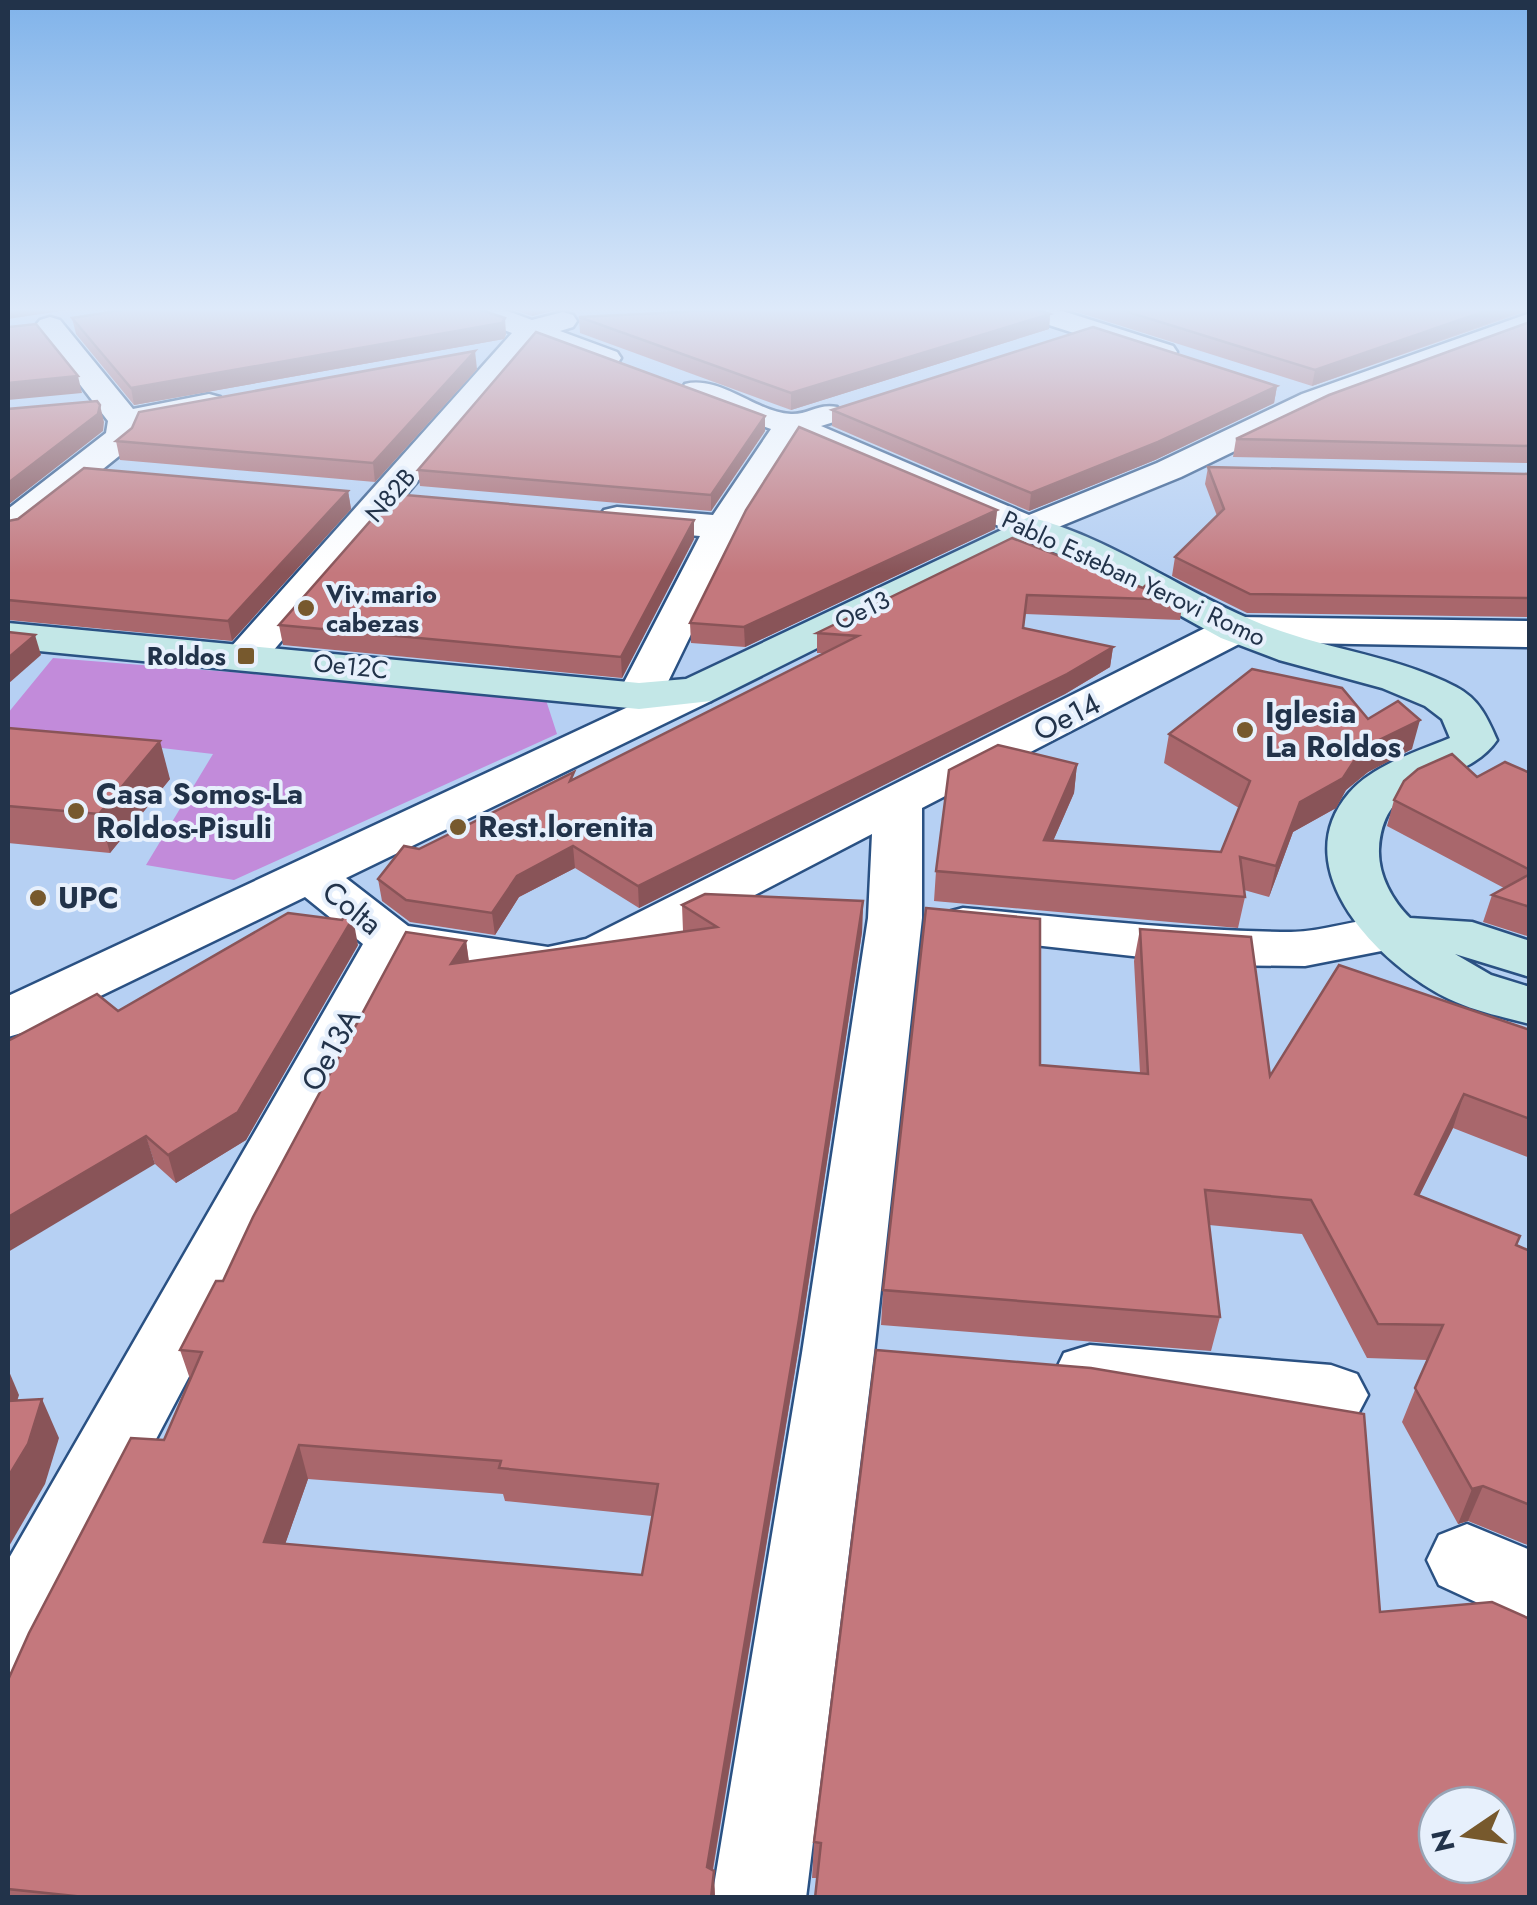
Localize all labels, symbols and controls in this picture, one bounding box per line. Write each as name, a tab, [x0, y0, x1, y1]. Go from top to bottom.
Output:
street label: N82B	[356, 460, 424, 530]
street label: Pablo Esteban Yerovi Romo	[996, 501, 1272, 655]
place label: Viv.mario cabezas	[325, 576, 437, 641]
street label: Oe13	[828, 581, 896, 639]
marker: Viv.mario cabezas	[295, 597, 317, 619]
place label: Roldos	[147, 638, 226, 674]
street label: Oe12C	[312, 644, 390, 688]
marker: Roldos	[235, 645, 257, 667]
street label: Oe14	[1026, 681, 1108, 752]
place label: Iglesia La Roldos	[1265, 691, 1401, 768]
marker: Iglesia La Roldos	[1234, 719, 1256, 741]
place label: Casa Somos-La Roldos-Pisuli	[96, 772, 303, 849]
marker: Casa Somos-La Roldos-Pisuli	[65, 800, 87, 822]
place label: Rest.lorenita	[478, 805, 654, 848]
marker: Rest.lorenita	[447, 816, 469, 838]
street label: Colta	[313, 870, 391, 945]
place label: UPC	[58, 876, 119, 919]
marker: UPC	[27, 887, 49, 909]
street label: Oe13A	[290, 1001, 371, 1099]
north arrow	[1417, 1785, 1517, 1885]
text: N	[1421, 1825, 1466, 1856]

